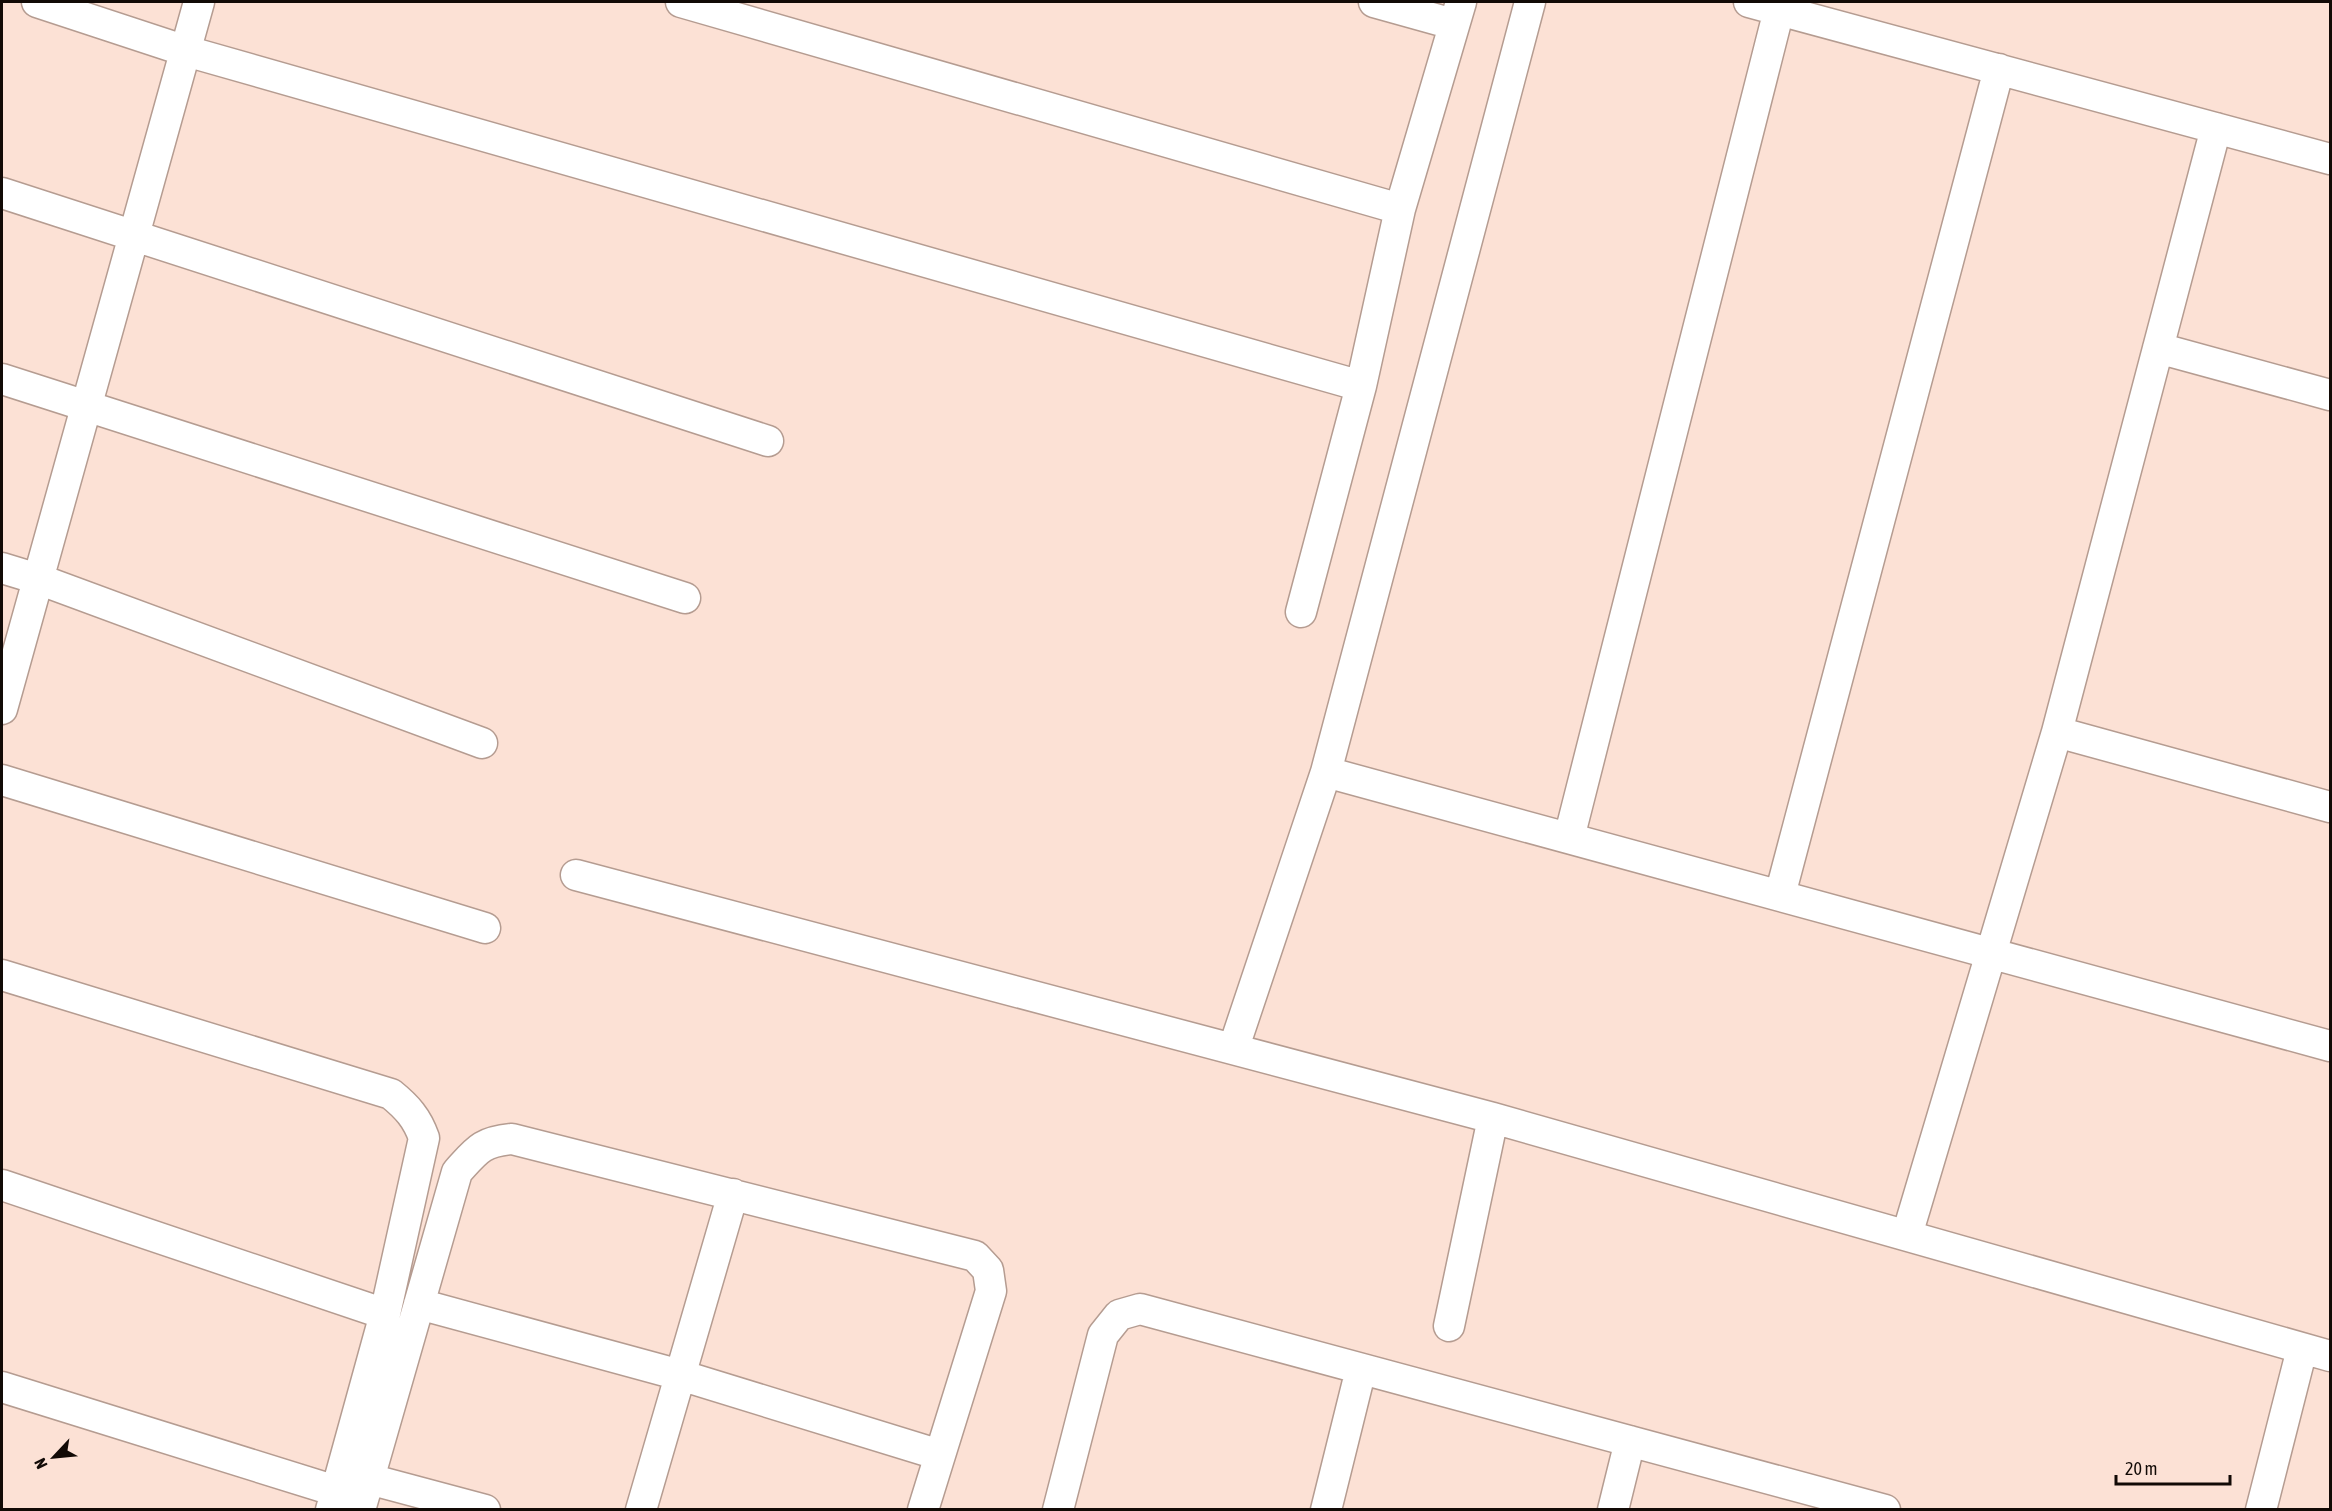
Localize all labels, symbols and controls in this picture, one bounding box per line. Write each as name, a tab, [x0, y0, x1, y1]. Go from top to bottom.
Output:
north arrow	[24, 1427, 84, 1487]
scale bar	[2116, 1448, 2230, 1486]
text: N	[30, 1455, 51, 1472]
text: 20 m	[2125, 1458, 2157, 1479]

